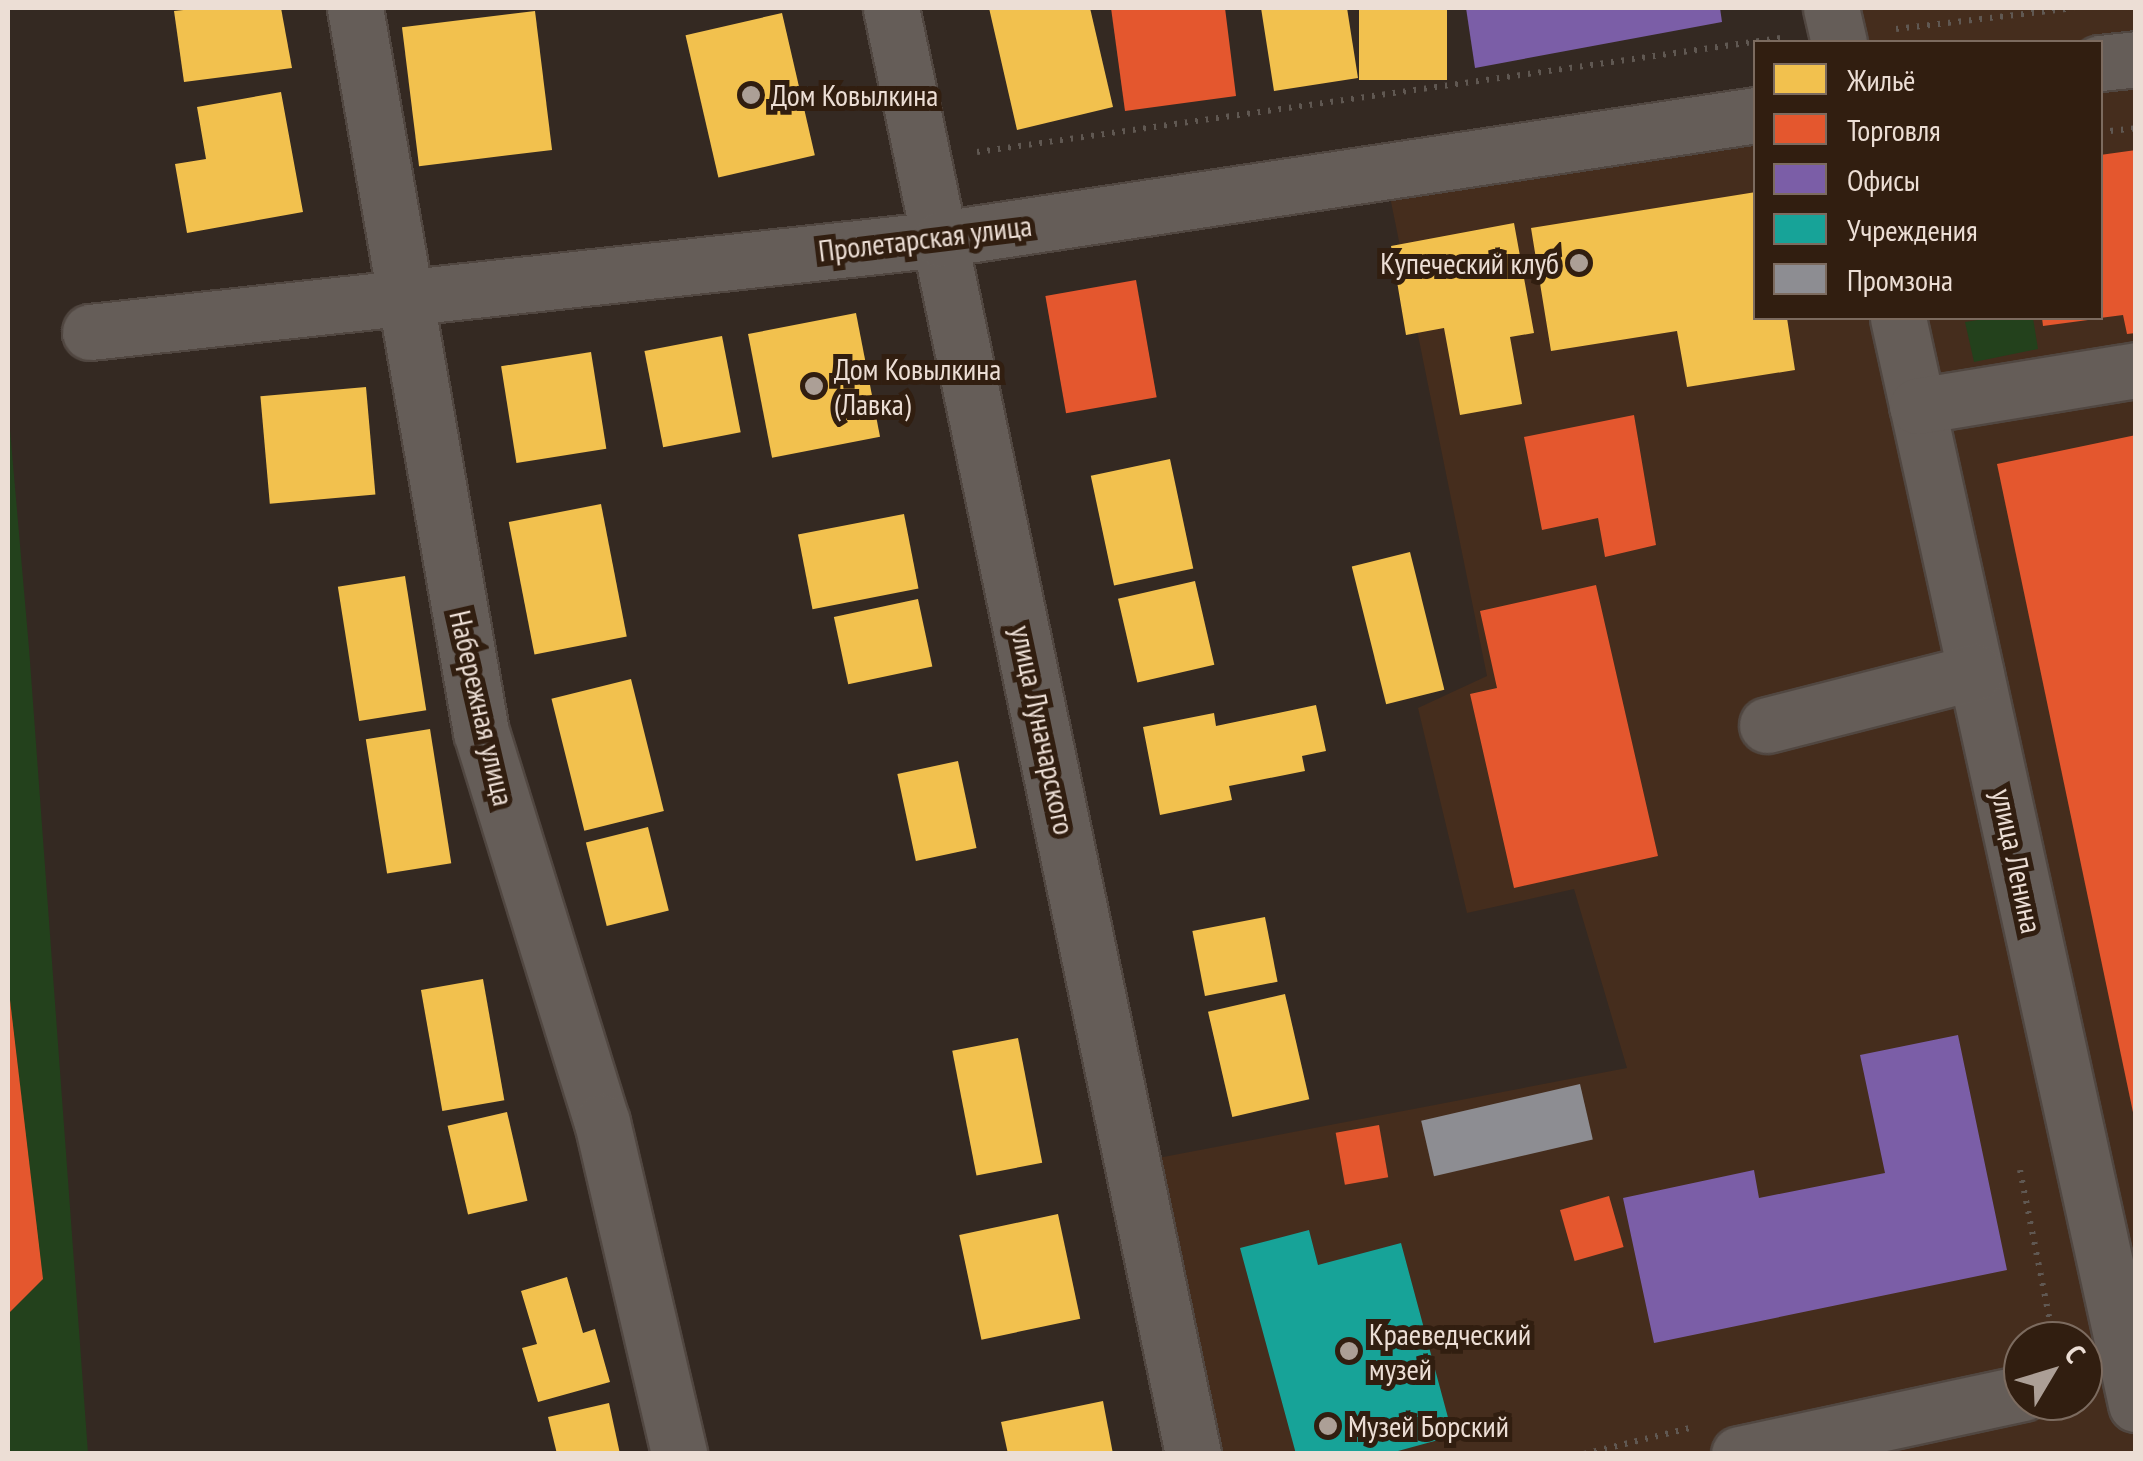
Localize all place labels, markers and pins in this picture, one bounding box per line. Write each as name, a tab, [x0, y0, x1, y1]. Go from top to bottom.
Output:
place label: Дом Ковылкина	[771, 77, 938, 113]
marker: Дом Ковылкина	[740, 84, 762, 106]
place label: Купеческий клуб	[1380, 245, 1559, 281]
marker: Купеческий клуб	[1568, 252, 1590, 274]
place label: Дом Ковылкина (Лавка)	[834, 351, 1001, 422]
marker: Дом Ковылкина (Лавка)	[803, 375, 825, 397]
place label: Краеведческий музей	[1369, 1316, 1531, 1386]
marker: Краеведческий музей	[1338, 1340, 1360, 1362]
place label: Музей Борский	[1348, 1408, 1509, 1444]
marker: Музей Борский	[1317, 1415, 1339, 1437]

